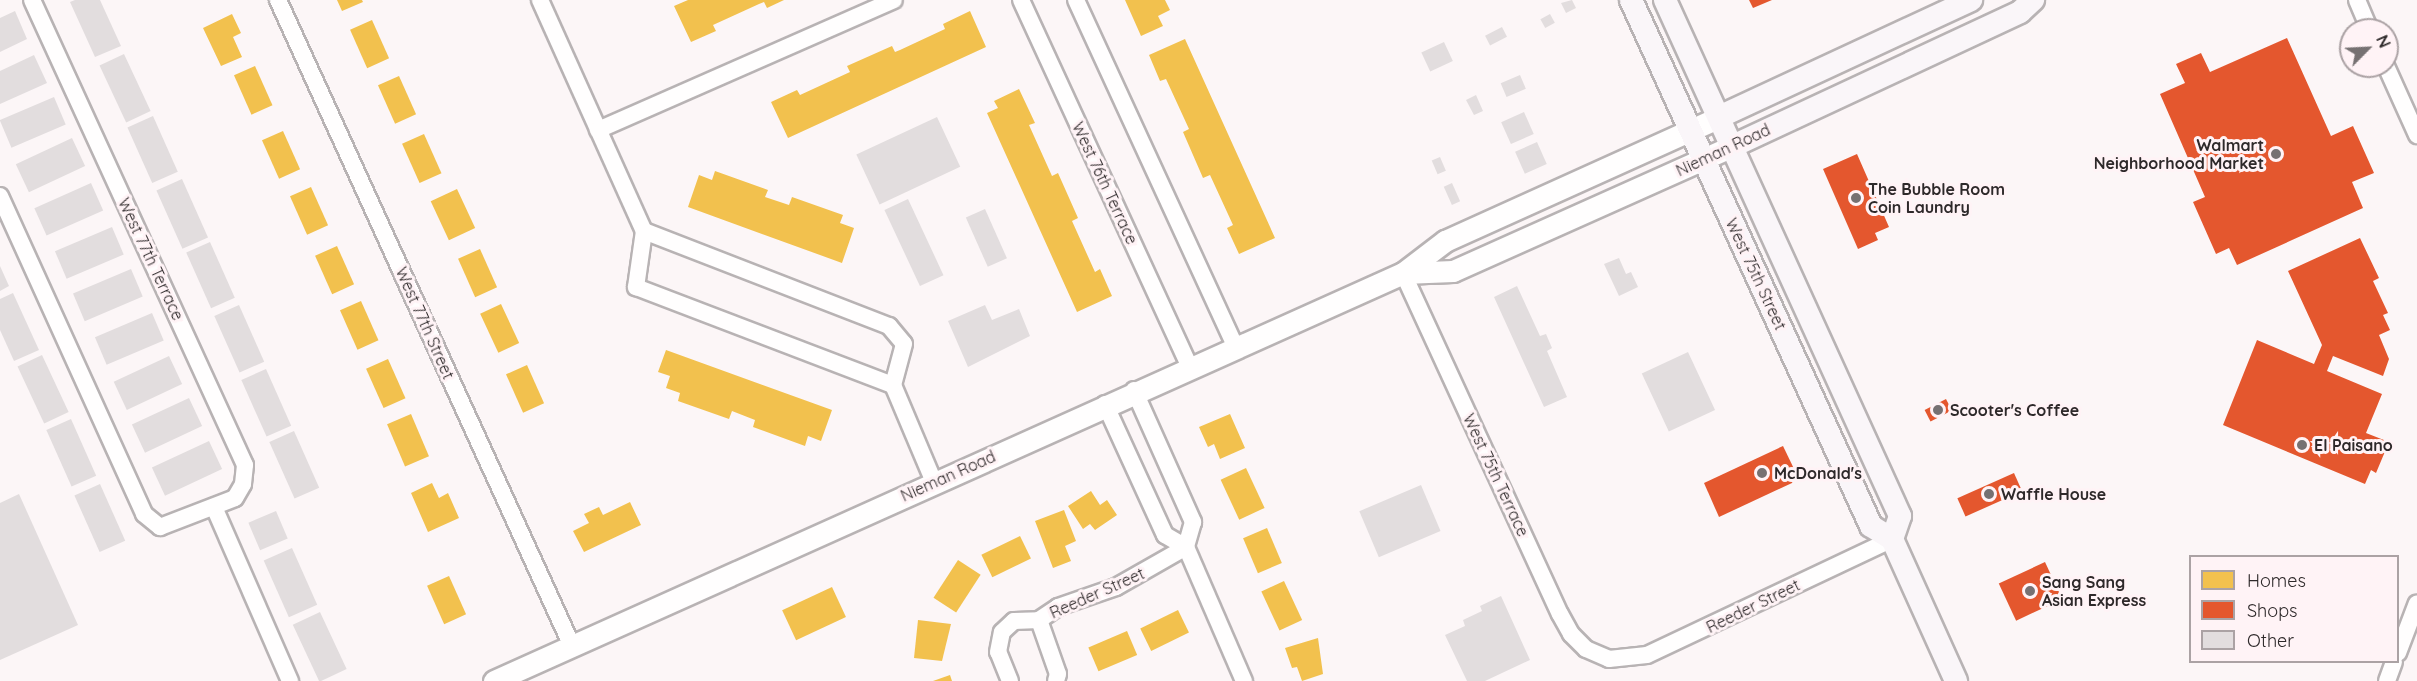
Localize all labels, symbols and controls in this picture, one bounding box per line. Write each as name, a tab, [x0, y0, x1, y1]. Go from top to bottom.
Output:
north arrow	[2339, 18, 2399, 78]
text: N	[2372, 32, 2395, 51]
street label: West 76th Terrace	[1068, 119, 1142, 247]
street label: Nieman Road	[1673, 120, 1773, 180]
place label: Walmart Neighborhood Market	[2094, 135, 2264, 173]
marker: Walmart Neighborhood Market	[2269, 147, 2283, 161]
place label: The Bubble Room Coin Laundry	[1868, 179, 2005, 217]
marker: The Bubble Room Coin Laundry	[1849, 191, 1863, 205]
street label: West 77th Terrace	[114, 195, 188, 323]
street label: West 75th Street	[1722, 215, 1790, 333]
street label: West 77th Street	[392, 264, 458, 382]
place label: Scooter's Coffee	[1950, 400, 2079, 420]
marker: Scooter's Coffee	[1931, 403, 1945, 417]
street label: West 75th Terrace	[1459, 411, 1533, 539]
place label: El Paisano	[2314, 435, 2393, 455]
marker: El Paisano	[2295, 438, 2309, 452]
street label: Nieman Road	[898, 447, 998, 505]
place label: McDonald's	[1774, 463, 1862, 483]
marker: McDonald's	[1755, 466, 1769, 480]
place label: Waffle House	[2001, 484, 2106, 504]
marker: Waffle House	[1982, 487, 1996, 501]
legend	[2189, 555, 2399, 663]
street label: Reeder Street	[1047, 564, 1147, 622]
text: Homes	[2247, 569, 2306, 592]
place label: Sang Sang Asian Express	[2042, 572, 2146, 610]
street label: Reeder Street	[1703, 575, 1803, 637]
marker: Sang Sang Asian Express	[2023, 584, 2037, 598]
text: Shops	[2247, 599, 2298, 622]
text: Other	[2247, 629, 2294, 652]

